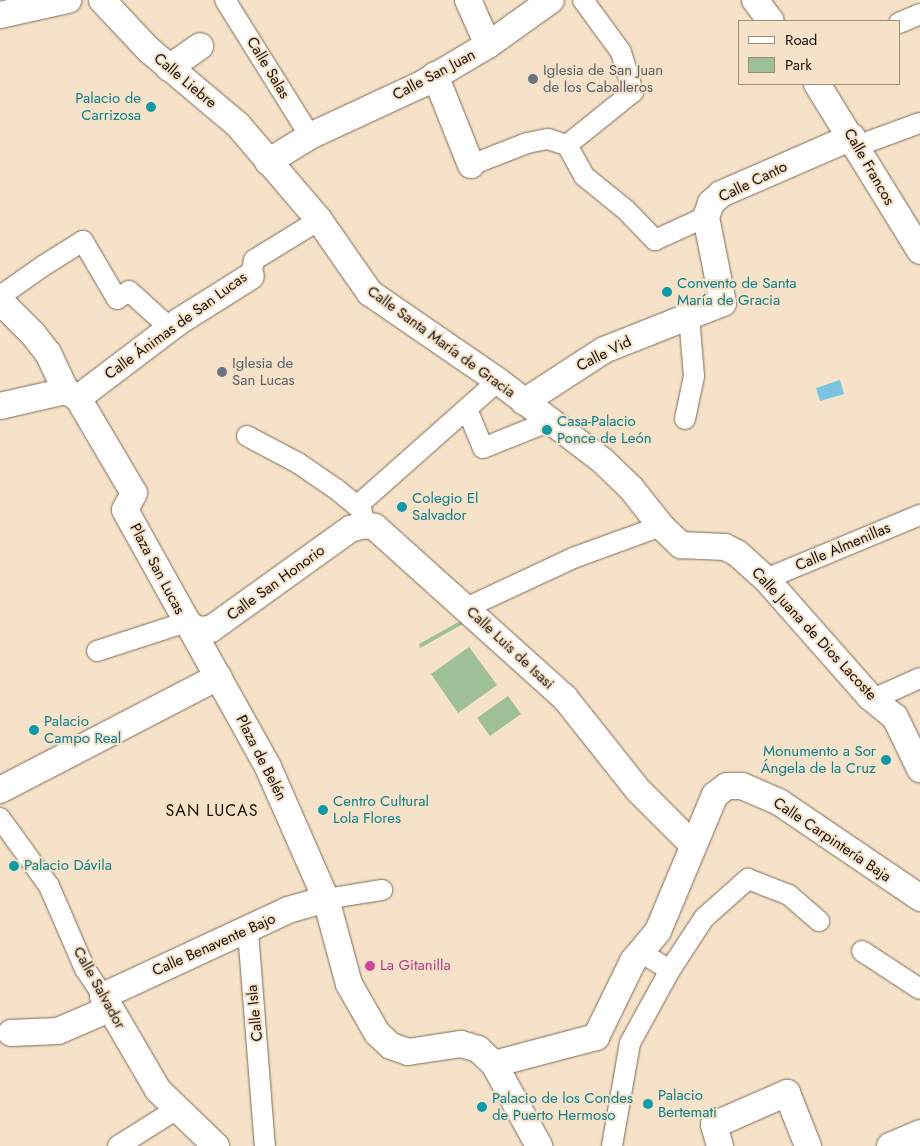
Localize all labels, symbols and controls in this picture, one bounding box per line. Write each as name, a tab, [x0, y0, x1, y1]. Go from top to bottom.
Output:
legend	[738, 20, 900, 85]
text: Road	[785, 29, 817, 51]
street label: Calle Salas	[243, 34, 293, 102]
street label: Calle San Juan	[390, 46, 478, 104]
street label: Calle Liebre	[150, 50, 220, 112]
text: Park	[785, 54, 812, 76]
place label: Iglesia de San Juan de los Caballeros	[543, 61, 663, 96]
marker: Iglesia de San Juan de los Caballeros	[527, 73, 539, 85]
place label: Palacio de Carrizosa	[75, 89, 141, 124]
marker: Palacio de Carrizosa	[145, 101, 157, 113]
street label: Calle Francos	[840, 125, 898, 209]
street label: Calle Canto	[716, 158, 790, 206]
street label: Calle Ánimas de San Lucas	[102, 268, 250, 384]
place label: Convento de Santa María de Gracia	[677, 274, 796, 309]
street label: Calle Santa María de Gracia	[364, 282, 518, 402]
marker: Convento de Santa María de Gracia	[661, 286, 673, 298]
street label: Calle Vid	[574, 333, 634, 375]
place label: Iglesia de San Lucas	[232, 354, 295, 389]
marker: Iglesia de San Lucas	[216, 366, 228, 378]
place label: Casa-Palacio Ponce de León	[557, 412, 652, 447]
marker: Casa-Palacio Ponce de León	[541, 424, 553, 436]
place label: Colegio El Salvador	[412, 489, 478, 524]
marker: Colegio El Salvador	[396, 501, 408, 513]
street label: Calle Almenillas	[793, 519, 893, 575]
street label: Plaza San Lucas	[126, 521, 188, 617]
street label: Calle San Honorio	[224, 541, 328, 625]
street label: Calle Juana de Dios Lacoste	[748, 564, 880, 704]
street label: Calle Luis de Isasi	[463, 603, 557, 693]
place label: Palacio Campo Real	[44, 712, 121, 747]
street label: Plaza de Belén	[232, 712, 290, 804]
marker: Palacio Campo Real	[28, 724, 40, 736]
place label: Monumento a Sor Ángela de la Cruz	[761, 742, 876, 777]
marker: Monumento a Sor Ángela de la Cruz	[880, 754, 892, 766]
place label: Centro Cultural Lola Flores	[333, 792, 429, 827]
street label: Calle Carpintería Baja	[770, 794, 894, 886]
district label: SAN LUCAS	[164, 801, 260, 821]
marker: Centro Cultural Lola Flores	[317, 804, 329, 816]
place label: Palacio Dávila	[24, 857, 112, 875]
marker: Palacio Dávila	[8, 860, 20, 872]
street label: Calle Benavente Bajo	[150, 910, 278, 980]
street label: Calle Salvador	[69, 944, 129, 1032]
place label: La Gitanilla	[380, 957, 451, 975]
marker: La Gitanilla	[364, 960, 376, 972]
street label: Calle Isla	[243, 984, 267, 1042]
place label: Palacio Bertemati	[658, 1086, 717, 1121]
place label: Palacio de los Condes de Puerto Hermoso	[492, 1089, 633, 1124]
marker: Palacio Bertemati	[642, 1098, 654, 1110]
marker: Palacio de los Condes de Puerto Hermoso	[476, 1101, 488, 1113]

